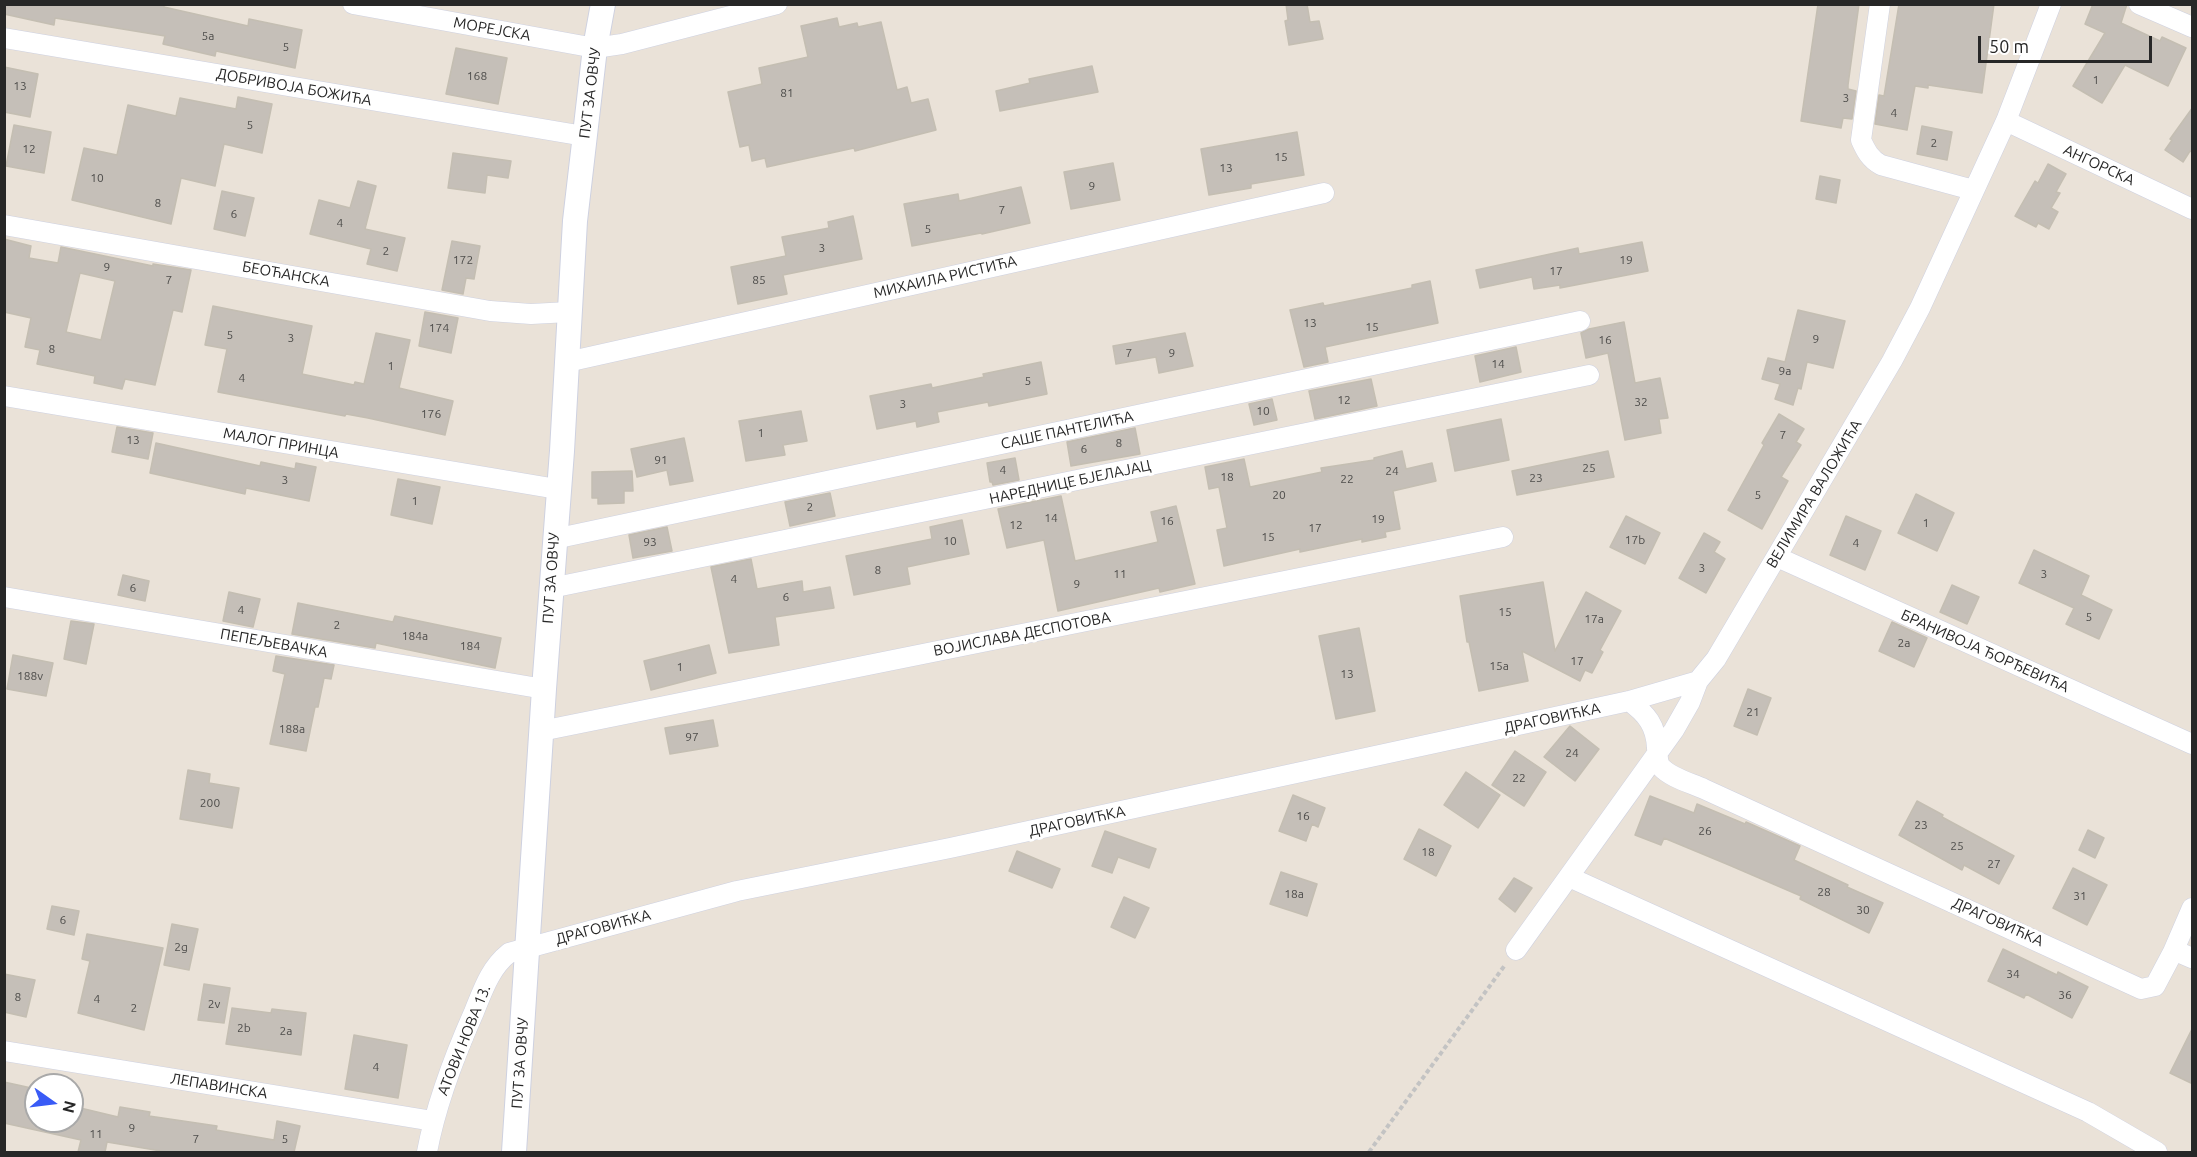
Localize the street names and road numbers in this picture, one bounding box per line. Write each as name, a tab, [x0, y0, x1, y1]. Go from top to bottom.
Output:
street label: МОРЕЈСКА	[452, 13, 532, 45]
street label: ПУТ ЗА ОВЧУ	[576, 47, 604, 139]
street label: ДОБРИВОЈА БОЖИЋА	[215, 64, 373, 110]
street label: АНГОРСКА	[2061, 141, 2137, 189]
street label: МИХАИЛА РИСТИЋА	[872, 252, 1018, 302]
street label: БЕОЋАНСКА	[241, 257, 331, 291]
street label: САШЕ ПАНТЕЛИЋА	[999, 407, 1135, 453]
street label: ВЕЛИМИРА ВАЛОЖИЋА	[1763, 417, 1865, 571]
street label: МАЛОГ ПРИНЦА	[222, 424, 340, 462]
street label: НАРЕДНИЦЕ БЈЕЛАЈАЦ	[988, 456, 1152, 508]
street label: ПУТ ЗА ОВЧУ	[539, 532, 563, 624]
street label: БРАНИВОЈА ЂОРЂЕВИЋА	[1898, 606, 2072, 696]
street label: ВОЈИСЛАВА ДЕСПОТОВА	[932, 608, 1112, 660]
street label: ПЕПЕЉЕВАЧКА	[219, 625, 329, 661]
street label: ДРАГОВИЋКА	[1502, 699, 1602, 737]
street label: ДРАГОВИЋКА	[1027, 802, 1127, 840]
street label: ДРАГОВИЋКА	[1950, 894, 2046, 950]
street label: ДРАГОВИЋКА	[553, 906, 653, 948]
street label: АТОВИ НОВА 13.	[434, 982, 494, 1098]
street label: ПУТ ЗА ОВЧУ	[508, 1017, 532, 1109]
street label: ЛЕПАВИНСКА	[169, 1069, 269, 1103]

